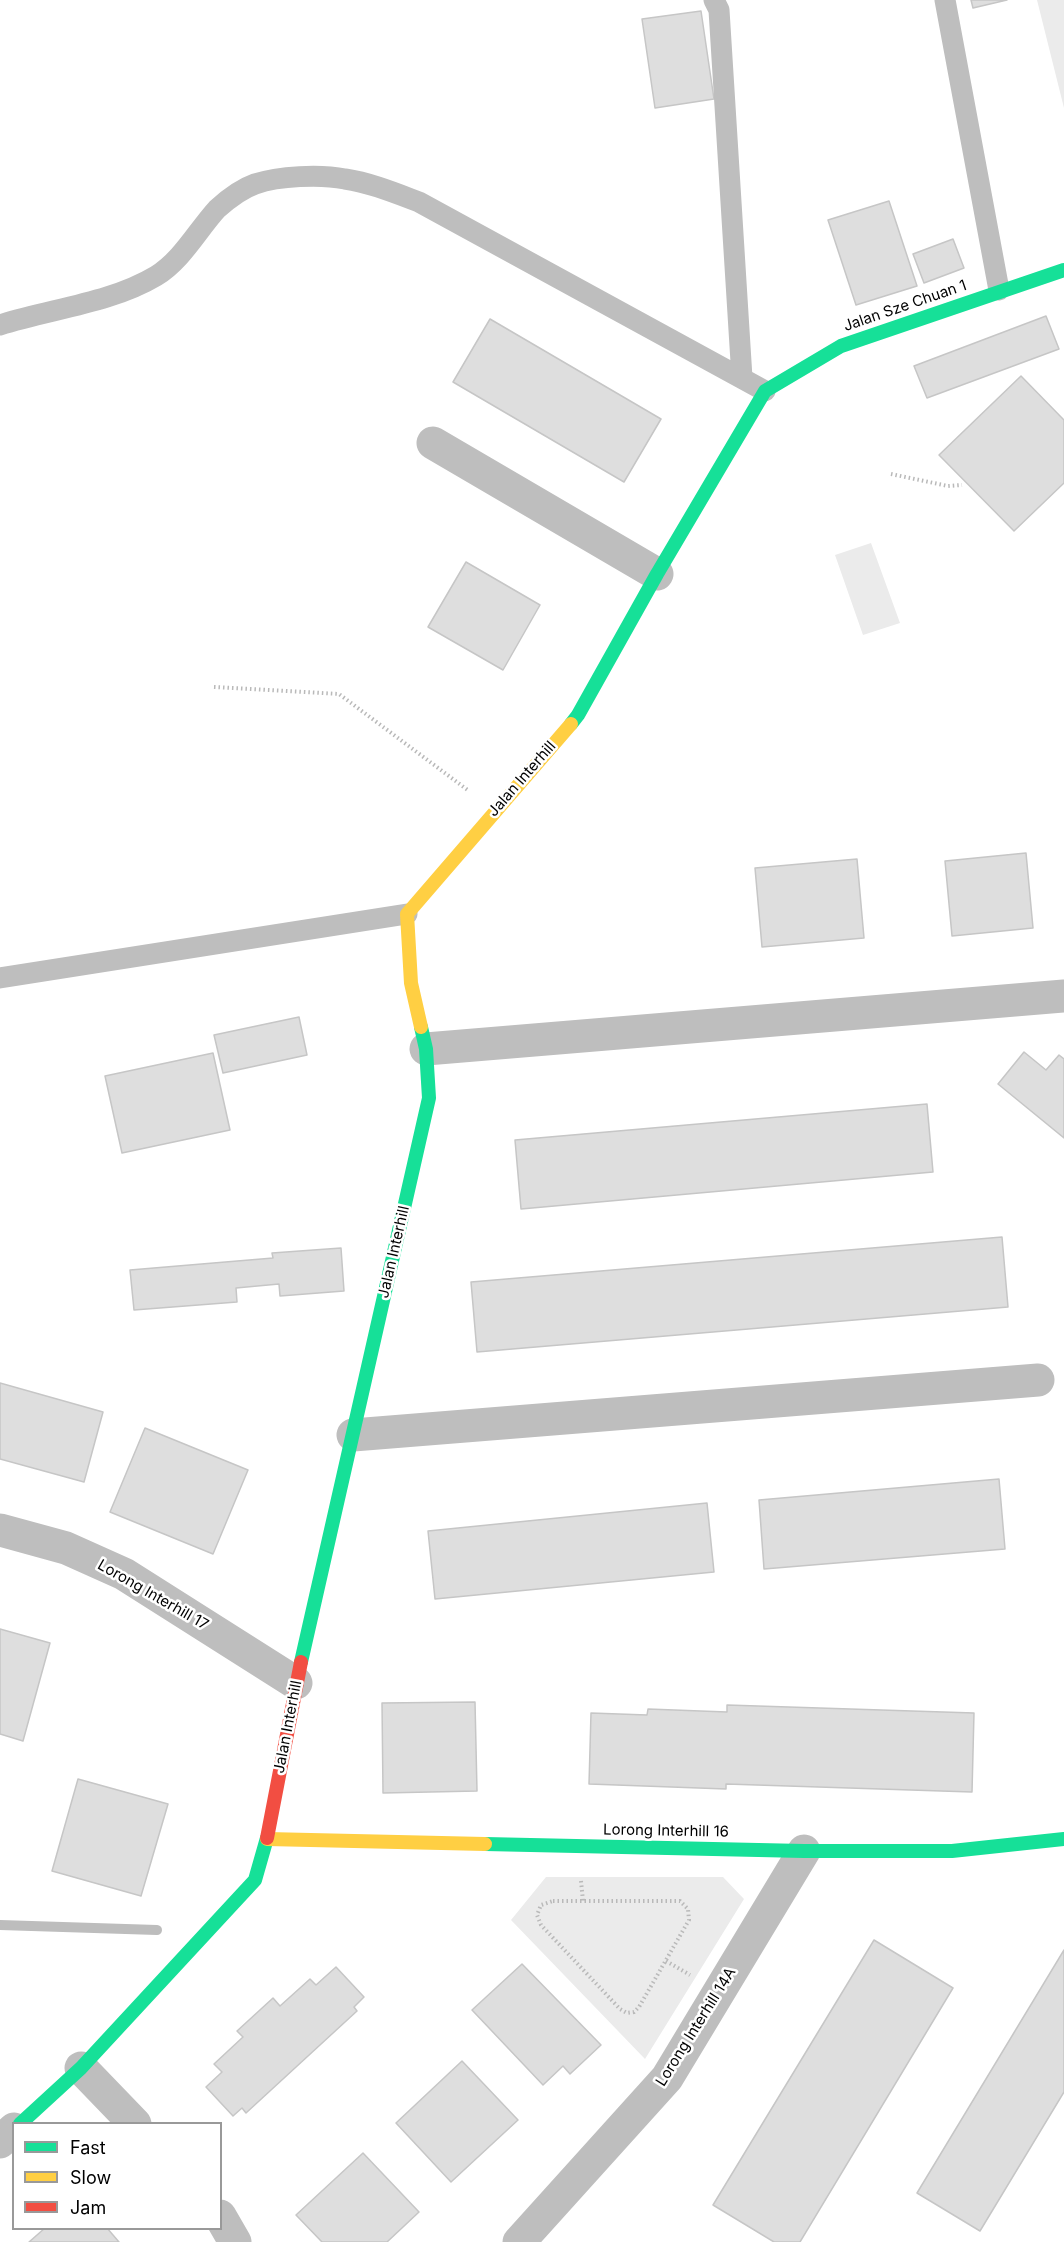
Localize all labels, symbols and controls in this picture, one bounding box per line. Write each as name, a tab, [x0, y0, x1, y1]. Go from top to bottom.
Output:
street label: Jalan Sze Chuan 1	[841, 276, 969, 336]
street label: Jalan Interhill	[484, 738, 560, 820]
street label: Jalan Interhill	[375, 1204, 413, 1300]
street label: Lorong Interhill 17	[94, 1556, 212, 1634]
street label: Jalan Interhill	[270, 1679, 306, 1775]
street label: Lorong Interhill 16	[603, 1821, 729, 1841]
street label: Lorong Interhill 14A	[652, 1964, 740, 2090]
legend	[12, 2122, 222, 2230]
text: Fast	[70, 2137, 106, 2158]
text: Slow	[70, 2167, 111, 2188]
text: Jam	[70, 2197, 106, 2218]

